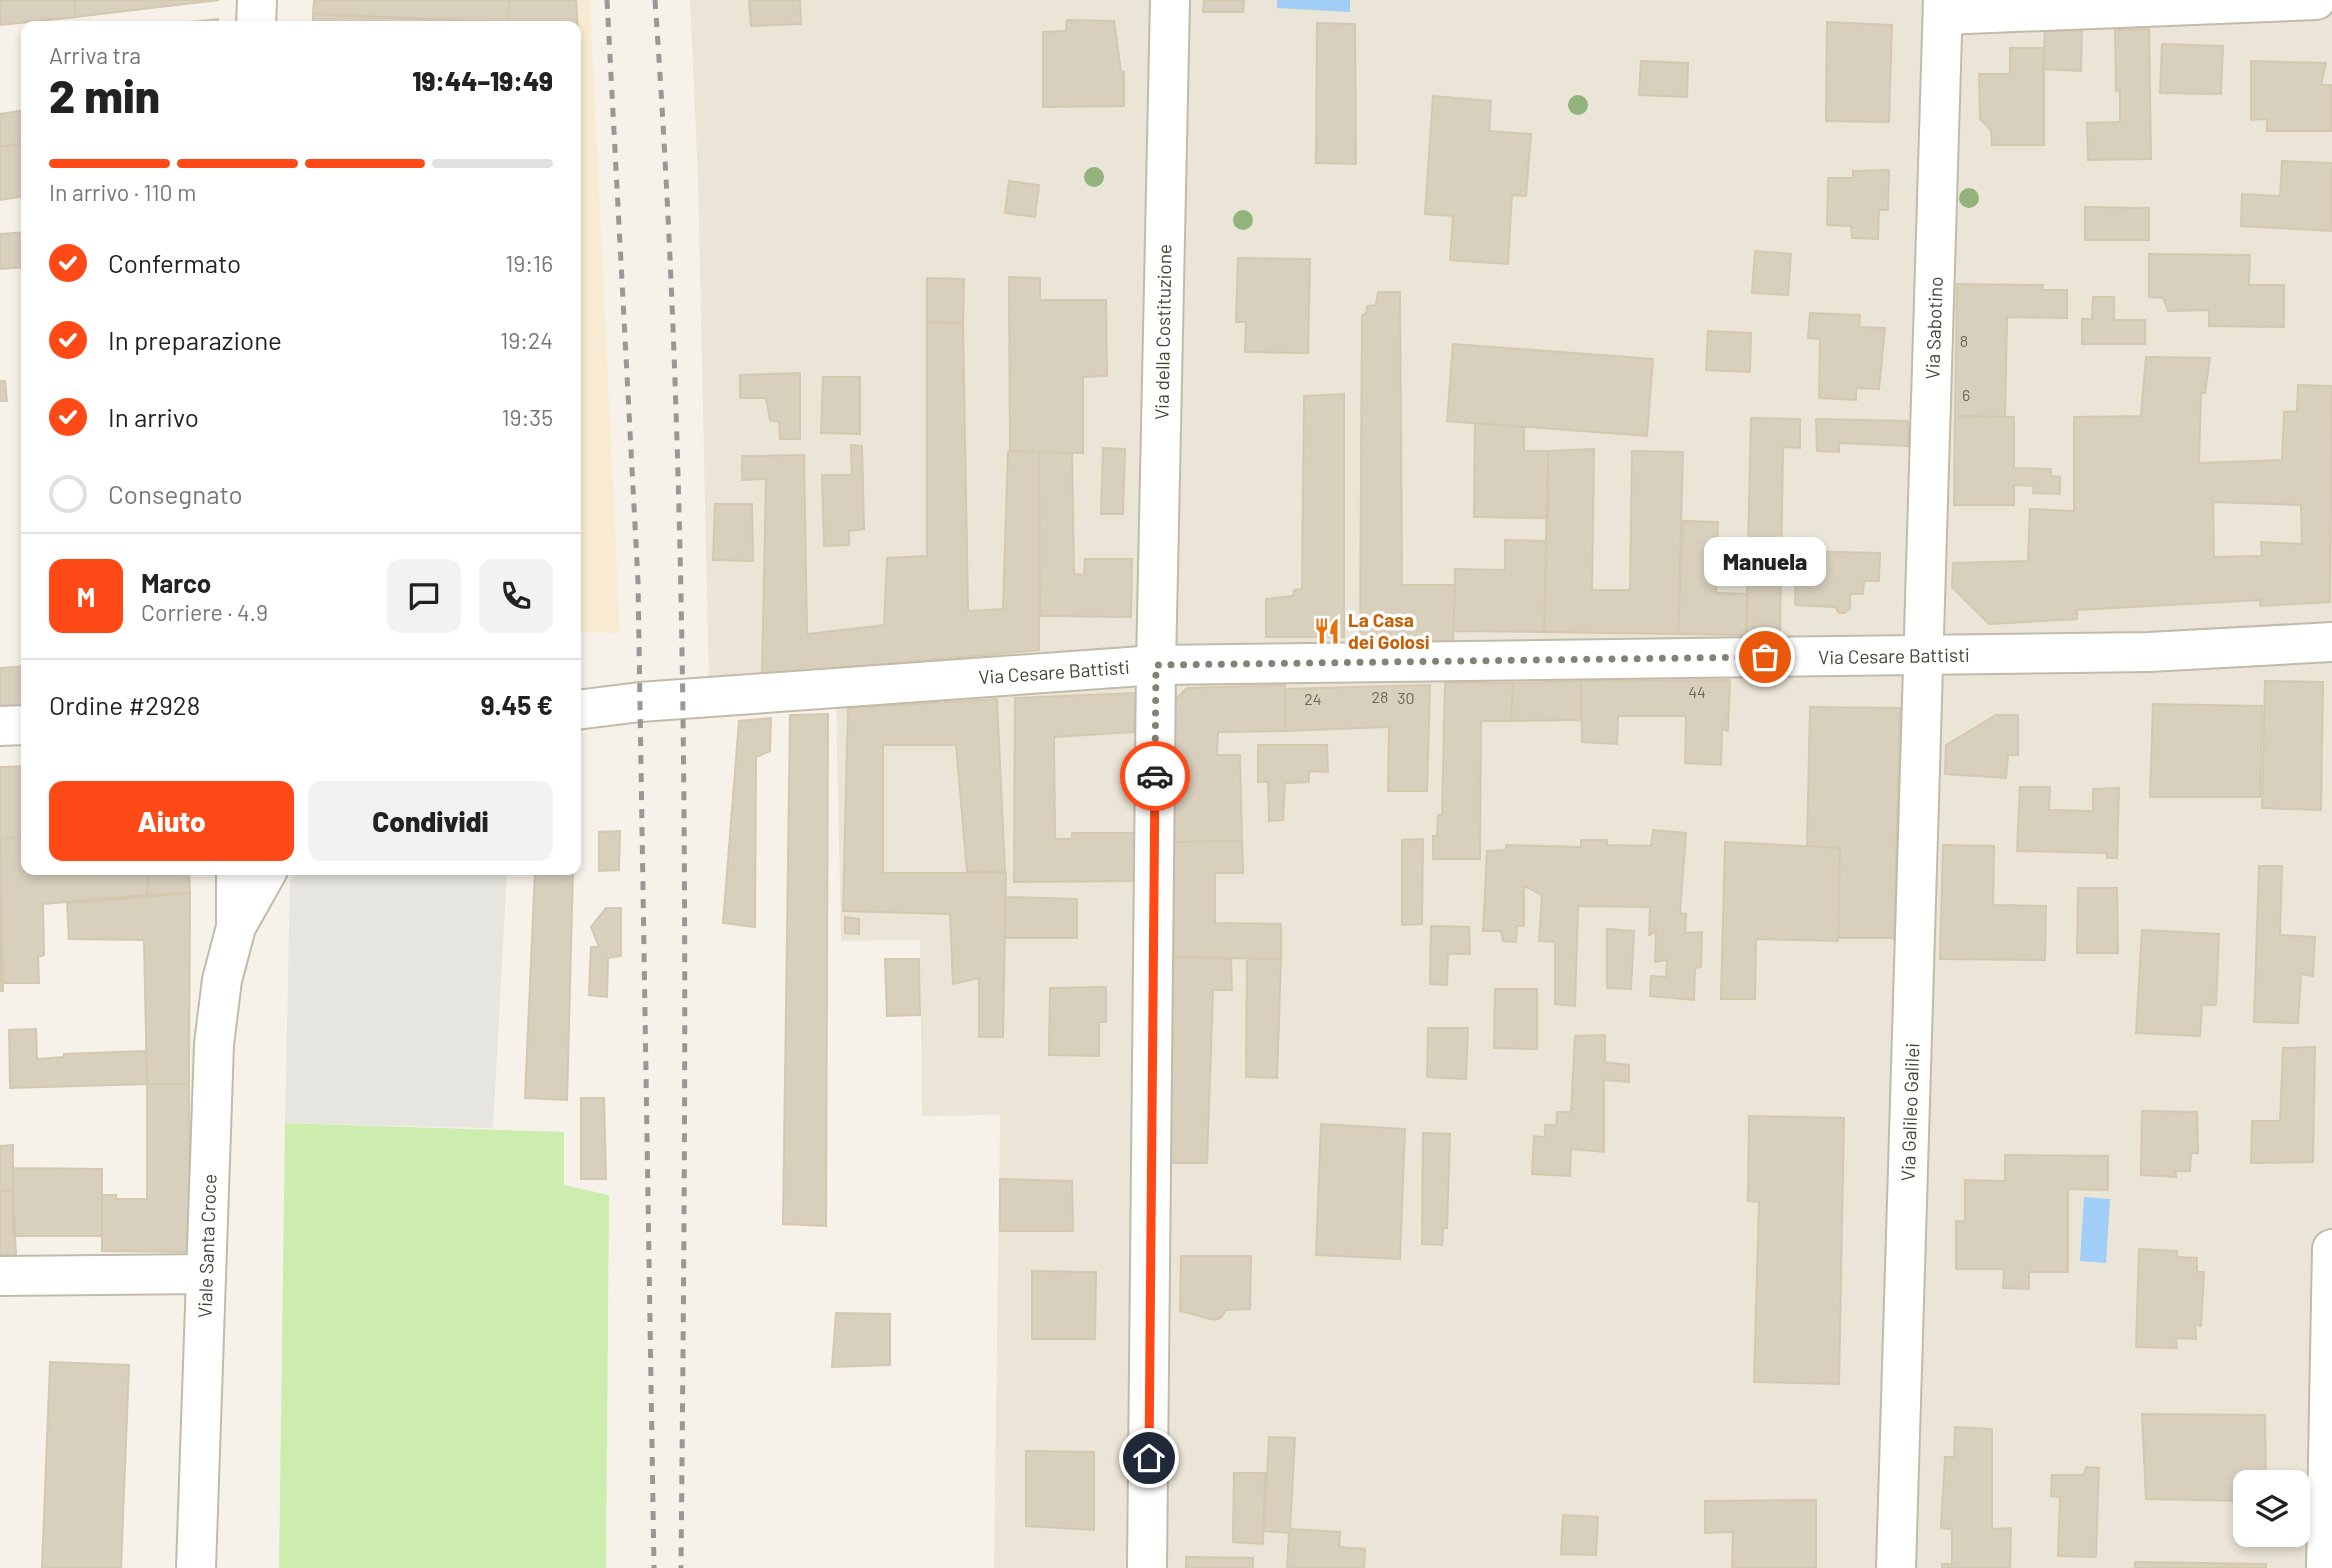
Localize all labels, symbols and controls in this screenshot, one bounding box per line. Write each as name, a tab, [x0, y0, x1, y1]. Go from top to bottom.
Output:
text: Arriva tra	[49, 41, 141, 69]
text: 19:44–19:49	[412, 65, 553, 96]
text: 2 min	[49, 67, 160, 122]
text: In arrivo · 110 m	[49, 178, 196, 206]
icon: check	[49, 244, 87, 282]
street label: Via della Costituzione	[1149, 244, 1176, 420]
text: Confermato	[108, 247, 241, 278]
text: 19:16	[505, 249, 553, 277]
street label: Via Sabotino	[1920, 276, 1947, 380]
icon: check	[49, 321, 87, 359]
text: In preparazione	[108, 324, 282, 355]
text: 19:24	[500, 326, 553, 354]
house number: 8	[1960, 331, 1968, 350]
house number: 6	[1962, 385, 1970, 404]
icon: check	[49, 398, 87, 436]
text: In arrivo	[108, 401, 199, 432]
text: 19:35	[502, 403, 553, 431]
text: Consegnato	[108, 478, 243, 509]
callout: Manuela	[1704, 538, 1826, 587]
text: Manuela	[1723, 547, 1807, 575]
button: chat	[387, 559, 461, 633]
button: phone	[479, 559, 553, 633]
text: Marco	[141, 567, 211, 598]
text: M	[77, 581, 95, 612]
text: Corriere · 4.9	[141, 598, 268, 626]
place label: La Casa dei Golosi	[1348, 608, 1430, 653]
restaurant icon: La Casa dei Golosi	[1312, 616, 1342, 646]
pin	[1735, 627, 1795, 687]
icon: bag	[1746, 638, 1784, 676]
street label: Via Cesare Battisti	[1818, 643, 1970, 668]
street label: Via Cesare Battisti	[978, 655, 1130, 688]
house number: 44	[1688, 682, 1706, 701]
house number: 28	[1372, 687, 1388, 706]
house number: 30	[1397, 688, 1415, 707]
text: Ordine #2928	[49, 689, 200, 720]
text: 9.45 €	[481, 689, 553, 720]
house number: 24	[1304, 689, 1322, 708]
courier	[1120, 741, 1190, 811]
icon: car	[1136, 757, 1174, 795]
button: Aiuto	[49, 781, 294, 861]
button: Condividi	[308, 781, 553, 861]
street label: Via Galileo Galilei	[1896, 1042, 1923, 1182]
street label: Viale Santa Croce	[192, 1174, 221, 1318]
pin	[1119, 1428, 1179, 1488]
icon: home	[1130, 1439, 1168, 1477]
map controls	[2233, 1470, 2310, 1547]
button: layers	[2233, 1470, 2310, 1547]

